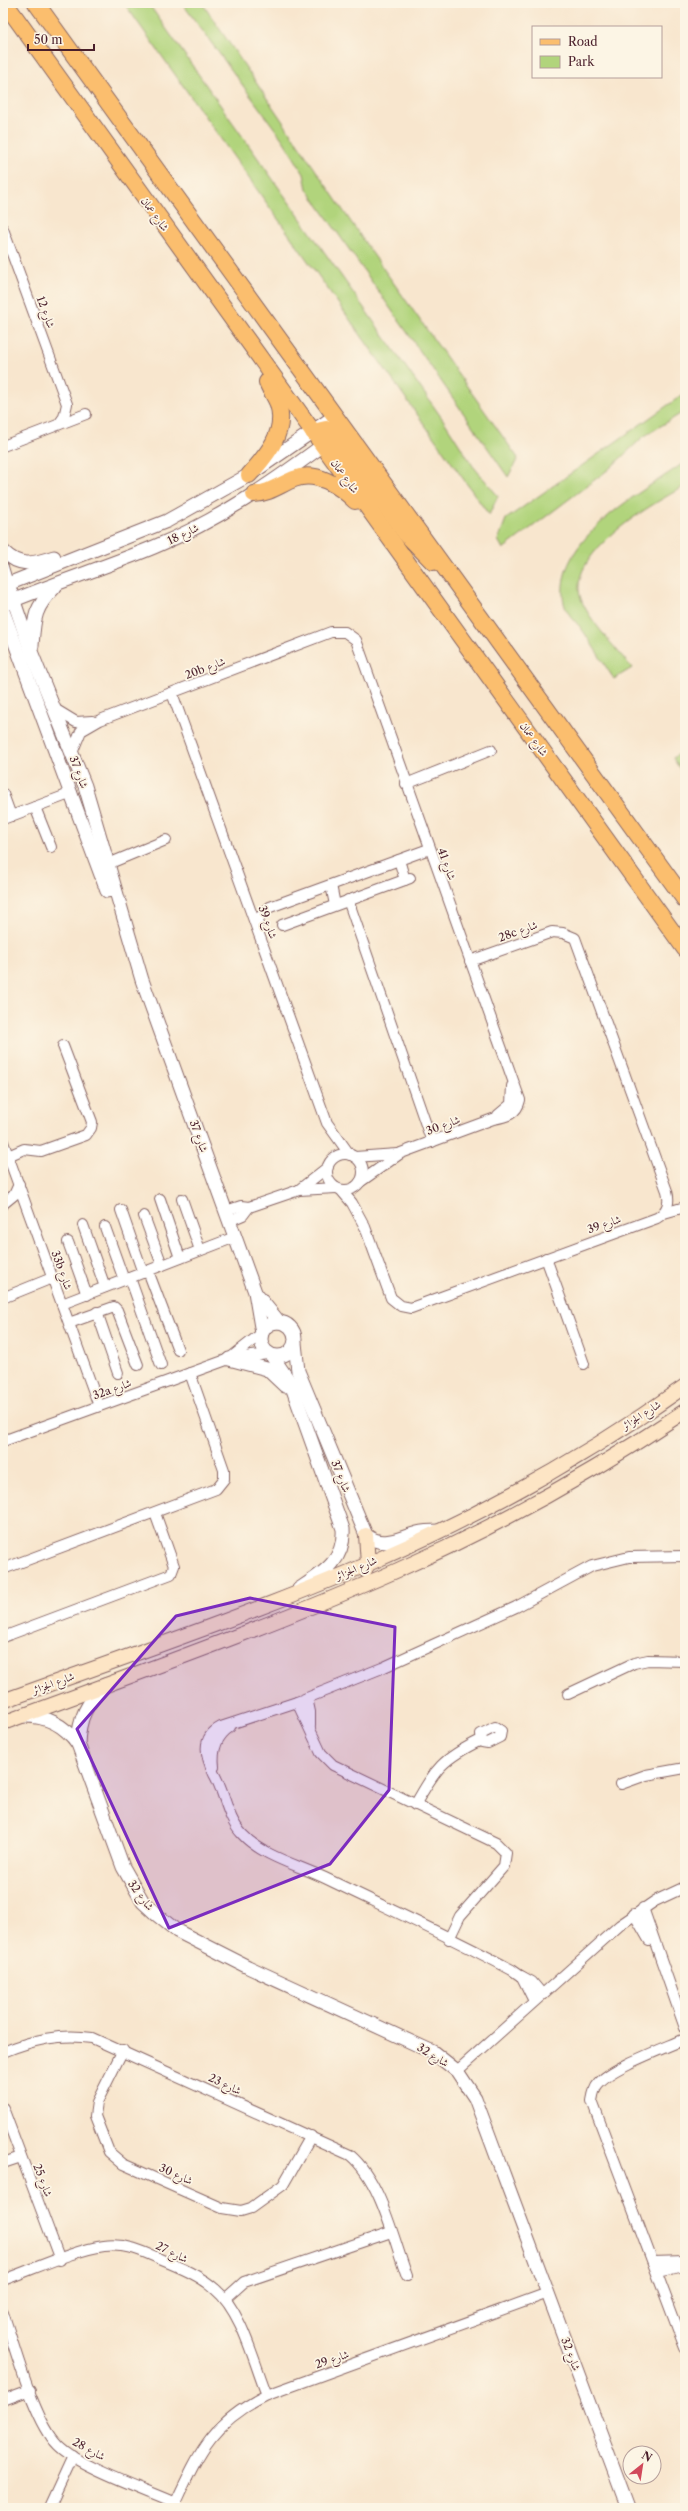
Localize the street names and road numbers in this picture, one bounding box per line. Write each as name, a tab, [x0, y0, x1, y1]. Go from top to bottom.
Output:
street label: شارع عمان	[136, 194, 172, 235]
street label: شارع 12	[31, 294, 58, 331]
street label: شارع عمان	[326, 456, 362, 497]
street label: شارع 18	[165, 520, 202, 550]
street label: 20b شارع	[183, 654, 228, 685]
street label: شارع عمان	[515, 719, 551, 760]
street label: شارع 37	[64, 754, 92, 791]
street label: شارع 41	[432, 846, 459, 883]
street label: شارع 39	[253, 903, 280, 942]
street label: 28c شارع	[496, 917, 541, 947]
street label: شارع 30	[424, 1112, 463, 1141]
street label: شارع 37	[184, 1118, 211, 1155]
street label: شارع 39	[585, 1212, 624, 1239]
street label: 33b شارع	[46, 1248, 76, 1293]
street label: 32a شارع	[91, 1376, 134, 1405]
street label: شارع الجزائر	[618, 1397, 665, 1436]
street label: شارع 37	[325, 1458, 354, 1495]
street label: شارع الجزائر	[332, 1553, 380, 1586]
street label: شارع الجزائر	[29, 1669, 77, 1700]
street label: شارع 32	[123, 1877, 157, 1915]
street label: شارع 32	[413, 2040, 451, 2072]
street label: شارع 23	[205, 2070, 244, 2100]
street label: شارع 30	[156, 2160, 195, 2190]
street label: شارع 25	[28, 2161, 56, 2200]
street label: شارع 27	[152, 2238, 190, 2268]
street label: شارع 32	[555, 2335, 584, 2374]
street label: شارع 29	[313, 2347, 352, 2374]
street label: شارع 28	[69, 2435, 108, 2466]

